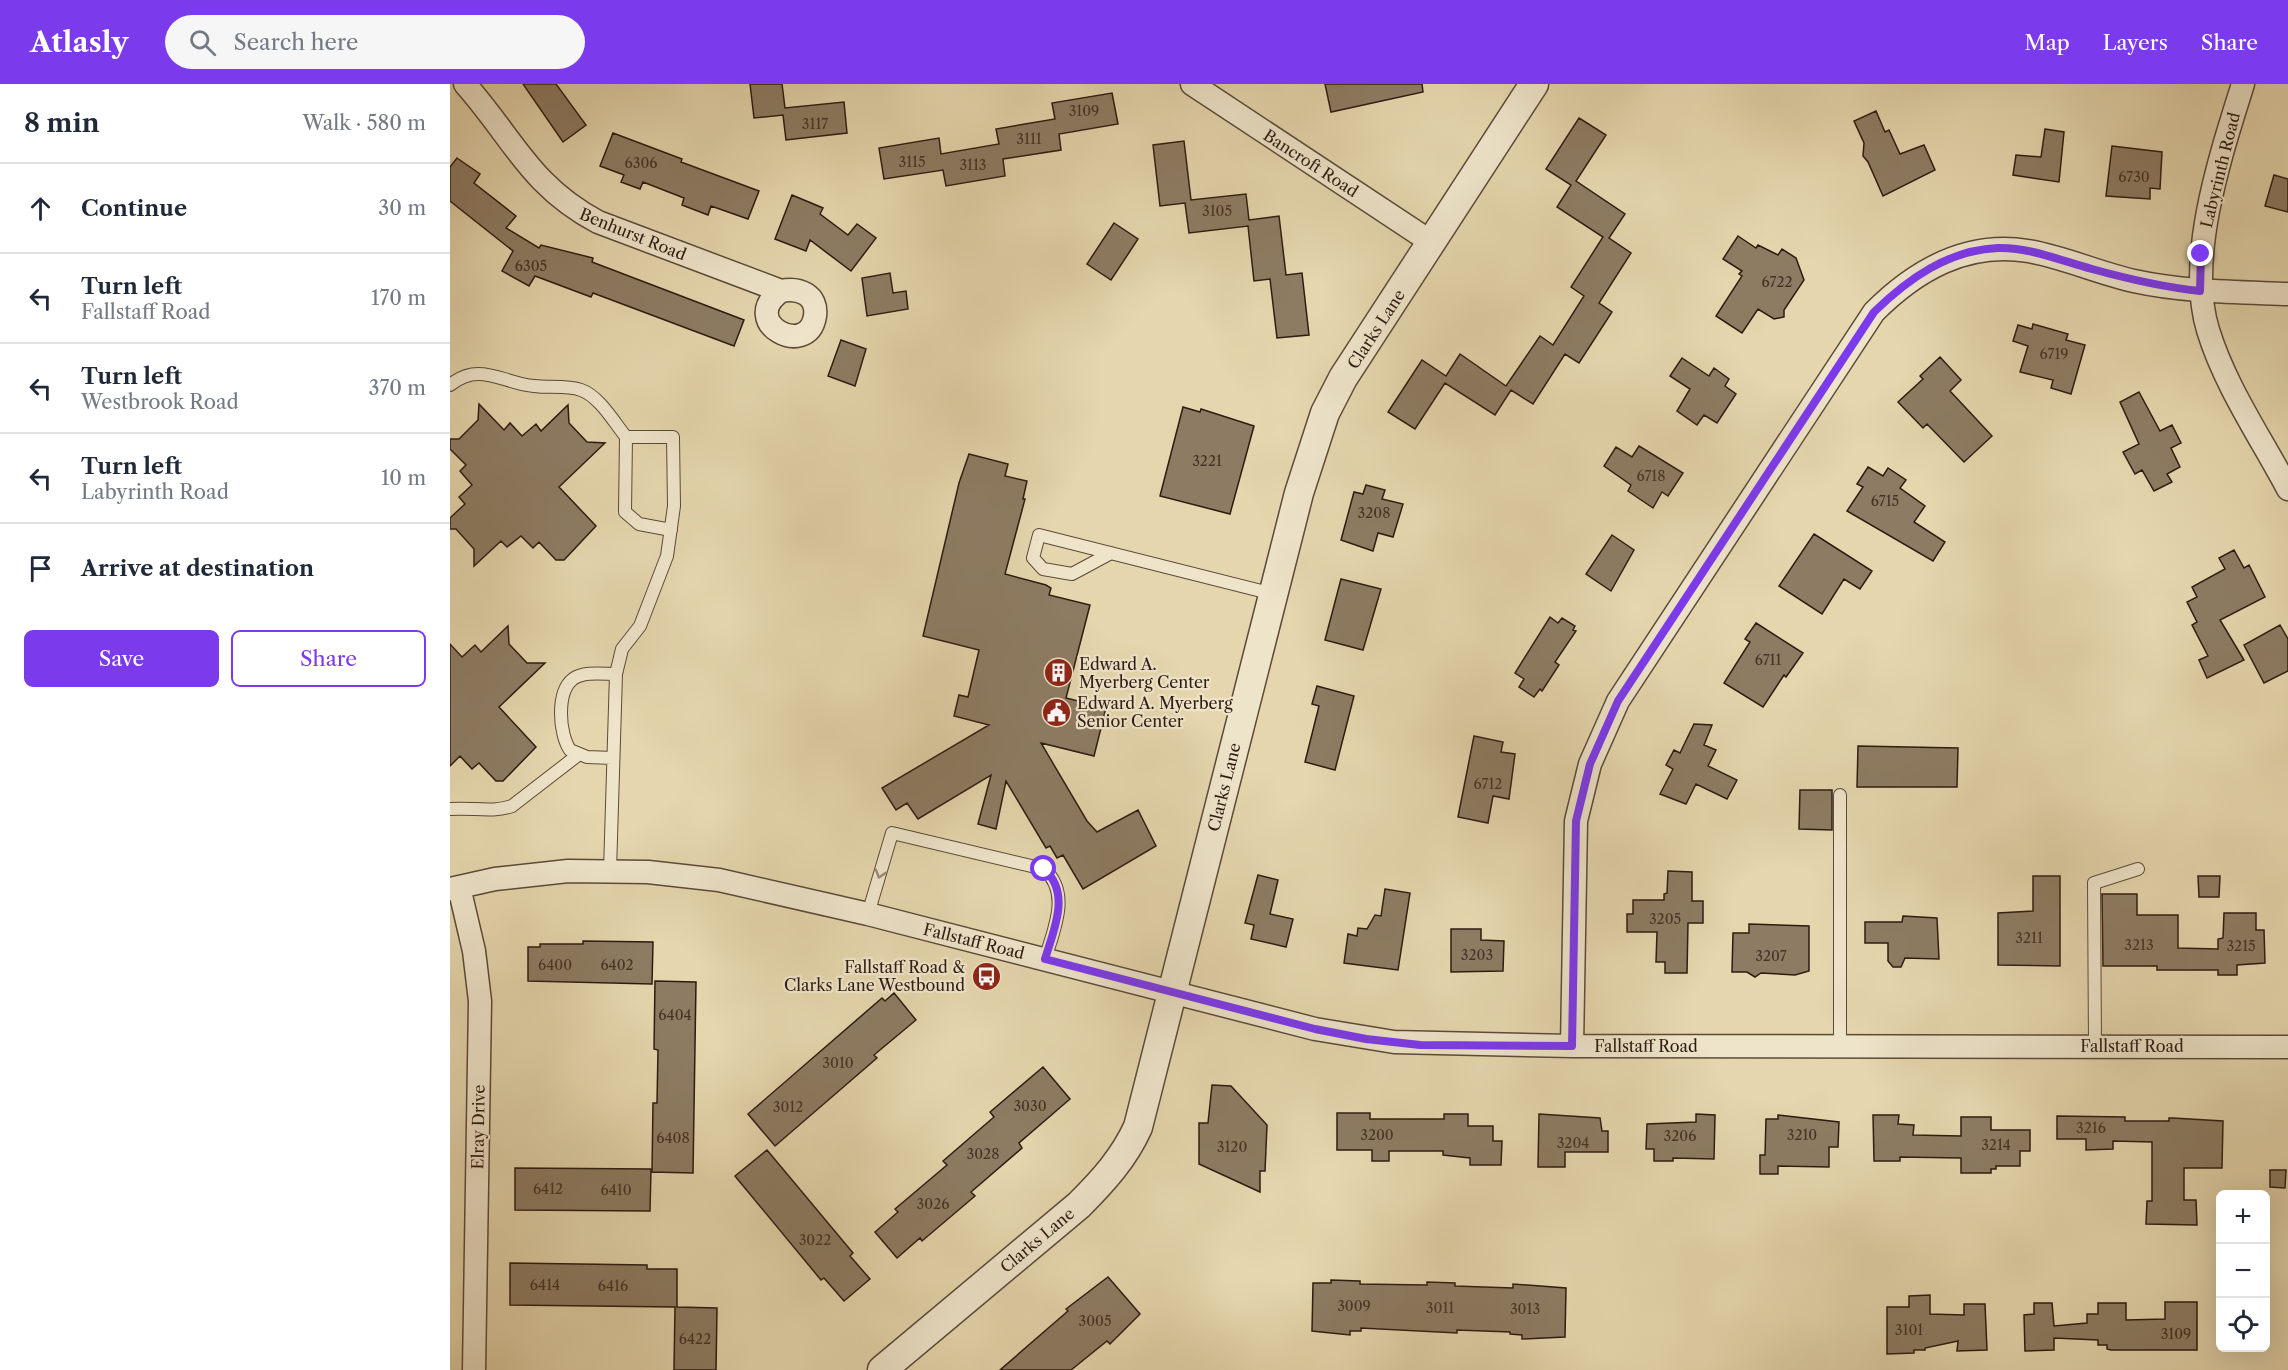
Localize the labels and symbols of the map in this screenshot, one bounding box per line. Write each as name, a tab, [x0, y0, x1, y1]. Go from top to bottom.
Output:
house number: 3109	[1069, 102, 1099, 120]
street label: Labyrinth Road	[2196, 110, 2244, 230]
house number: 3117	[802, 115, 828, 133]
street label: Bancroft Road	[1260, 125, 1362, 201]
house number: 3111	[1016, 130, 1042, 148]
house number: 3115	[898, 153, 926, 171]
house number: 6306	[625, 154, 657, 172]
house number: 3113	[959, 156, 987, 174]
house number: 6730	[2118, 168, 2150, 186]
house number: 3105	[1202, 202, 1232, 220]
street label: Benhurst Road	[577, 204, 689, 265]
route end	[2187, 240, 2213, 266]
house number: 6305	[515, 257, 547, 275]
house number: 6722	[1761, 273, 1793, 291]
street label: Clarks Lane	[1343, 286, 1409, 372]
house number: 6719	[2039, 345, 2069, 363]
house number: 3221	[1192, 452, 1222, 470]
house number: 6718	[1636, 467, 1666, 485]
house number: 6715	[1871, 492, 1899, 510]
house number: 3208	[1358, 504, 1390, 522]
house number: 6711	[1755, 651, 1781, 669]
place label: Edward A. Myerberg Center	[1079, 654, 1210, 692]
building icon: Edward A. Myerberg Center	[1042, 657, 1074, 689]
place label: Edward A. Myerberg Senior Center	[1077, 693, 1233, 731]
public building icon: Edward A. Myerberg Senior Center	[1040, 696, 1072, 728]
street label: Clarks Lane	[1203, 741, 1245, 833]
house number: 6712	[1474, 775, 1502, 793]
route start	[1030, 855, 1056, 881]
one-way arrow	[875, 868, 887, 879]
house number: 3205	[1649, 910, 1681, 928]
street label: Fallstaff Road	[921, 919, 1027, 963]
house number: 3211	[2015, 929, 2043, 947]
house number: 3213	[2124, 936, 2154, 954]
house number: 3215	[2226, 937, 2256, 955]
house number: 3203	[1461, 946, 1493, 964]
house number: 3207	[1755, 947, 1787, 965]
house number: 6400	[538, 956, 572, 974]
house number: 6402	[600, 956, 634, 974]
place label: Fallstaff Road & Clarks Lane Westbound	[784, 957, 965, 995]
bus stop icon: Fallstaff Road & Clarks Lane Westbound	[970, 960, 1002, 992]
house number: 6404	[658, 1006, 692, 1024]
street label: Fallstaff Road	[1594, 1036, 1698, 1056]
street label: Fallstaff Road	[2080, 1036, 2184, 1056]
house number: 3010	[822, 1054, 854, 1072]
street label: Elray Drive	[467, 1084, 489, 1170]
house number: 3030	[1013, 1097, 1047, 1115]
house number: 3012	[773, 1098, 803, 1116]
house number: 3216	[2076, 1119, 2106, 1137]
house number: 3200	[1360, 1126, 1394, 1144]
house number: 3210	[1787, 1126, 1817, 1144]
house number: 3206	[1664, 1127, 1696, 1145]
house number: 6408	[656, 1129, 690, 1147]
house number: 3204	[1557, 1134, 1589, 1152]
house number: 3214	[1981, 1136, 2011, 1154]
house number: 3120	[1217, 1138, 1247, 1156]
house number: 3028	[967, 1145, 999, 1163]
house number: 6412	[533, 1180, 563, 1198]
house number: 6410	[600, 1181, 632, 1199]
house number: 3026	[917, 1195, 949, 1213]
street label: Clarks Lane	[996, 1203, 1078, 1277]
house number: 3022	[799, 1231, 831, 1249]
house number: 6414	[530, 1276, 560, 1294]
house number: 6416	[598, 1277, 628, 1295]
house number: 3009	[1337, 1297, 1371, 1315]
house number: 3011	[1426, 1299, 1454, 1317]
house number: 3013	[1510, 1300, 1540, 1318]
house number: 3005	[1078, 1312, 1112, 1330]
house number: 3101	[1895, 1321, 1923, 1339]
house number: 3109	[2161, 1325, 2191, 1343]
house number: 6422	[679, 1330, 711, 1348]

